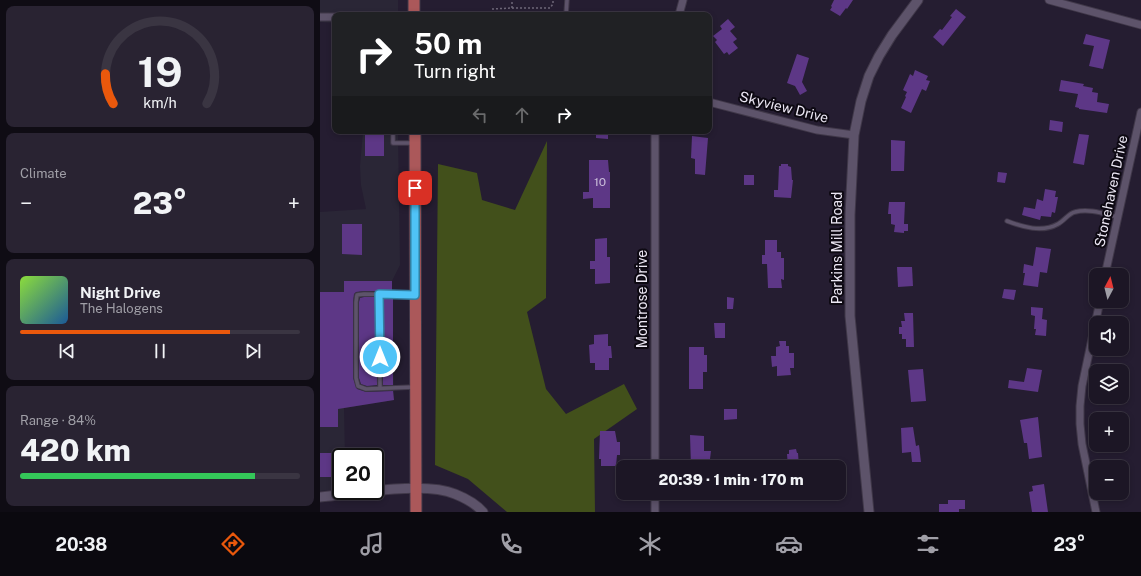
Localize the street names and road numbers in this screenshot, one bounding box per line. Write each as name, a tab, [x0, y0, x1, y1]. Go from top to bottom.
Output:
street label: Skyview Drive	[738, 88, 830, 126]
street label: Stonehaven Drive	[1091, 134, 1131, 248]
street label: Parkins Mill Road	[829, 192, 845, 304]
street label: Montrose Drive	[634, 250, 650, 348]

